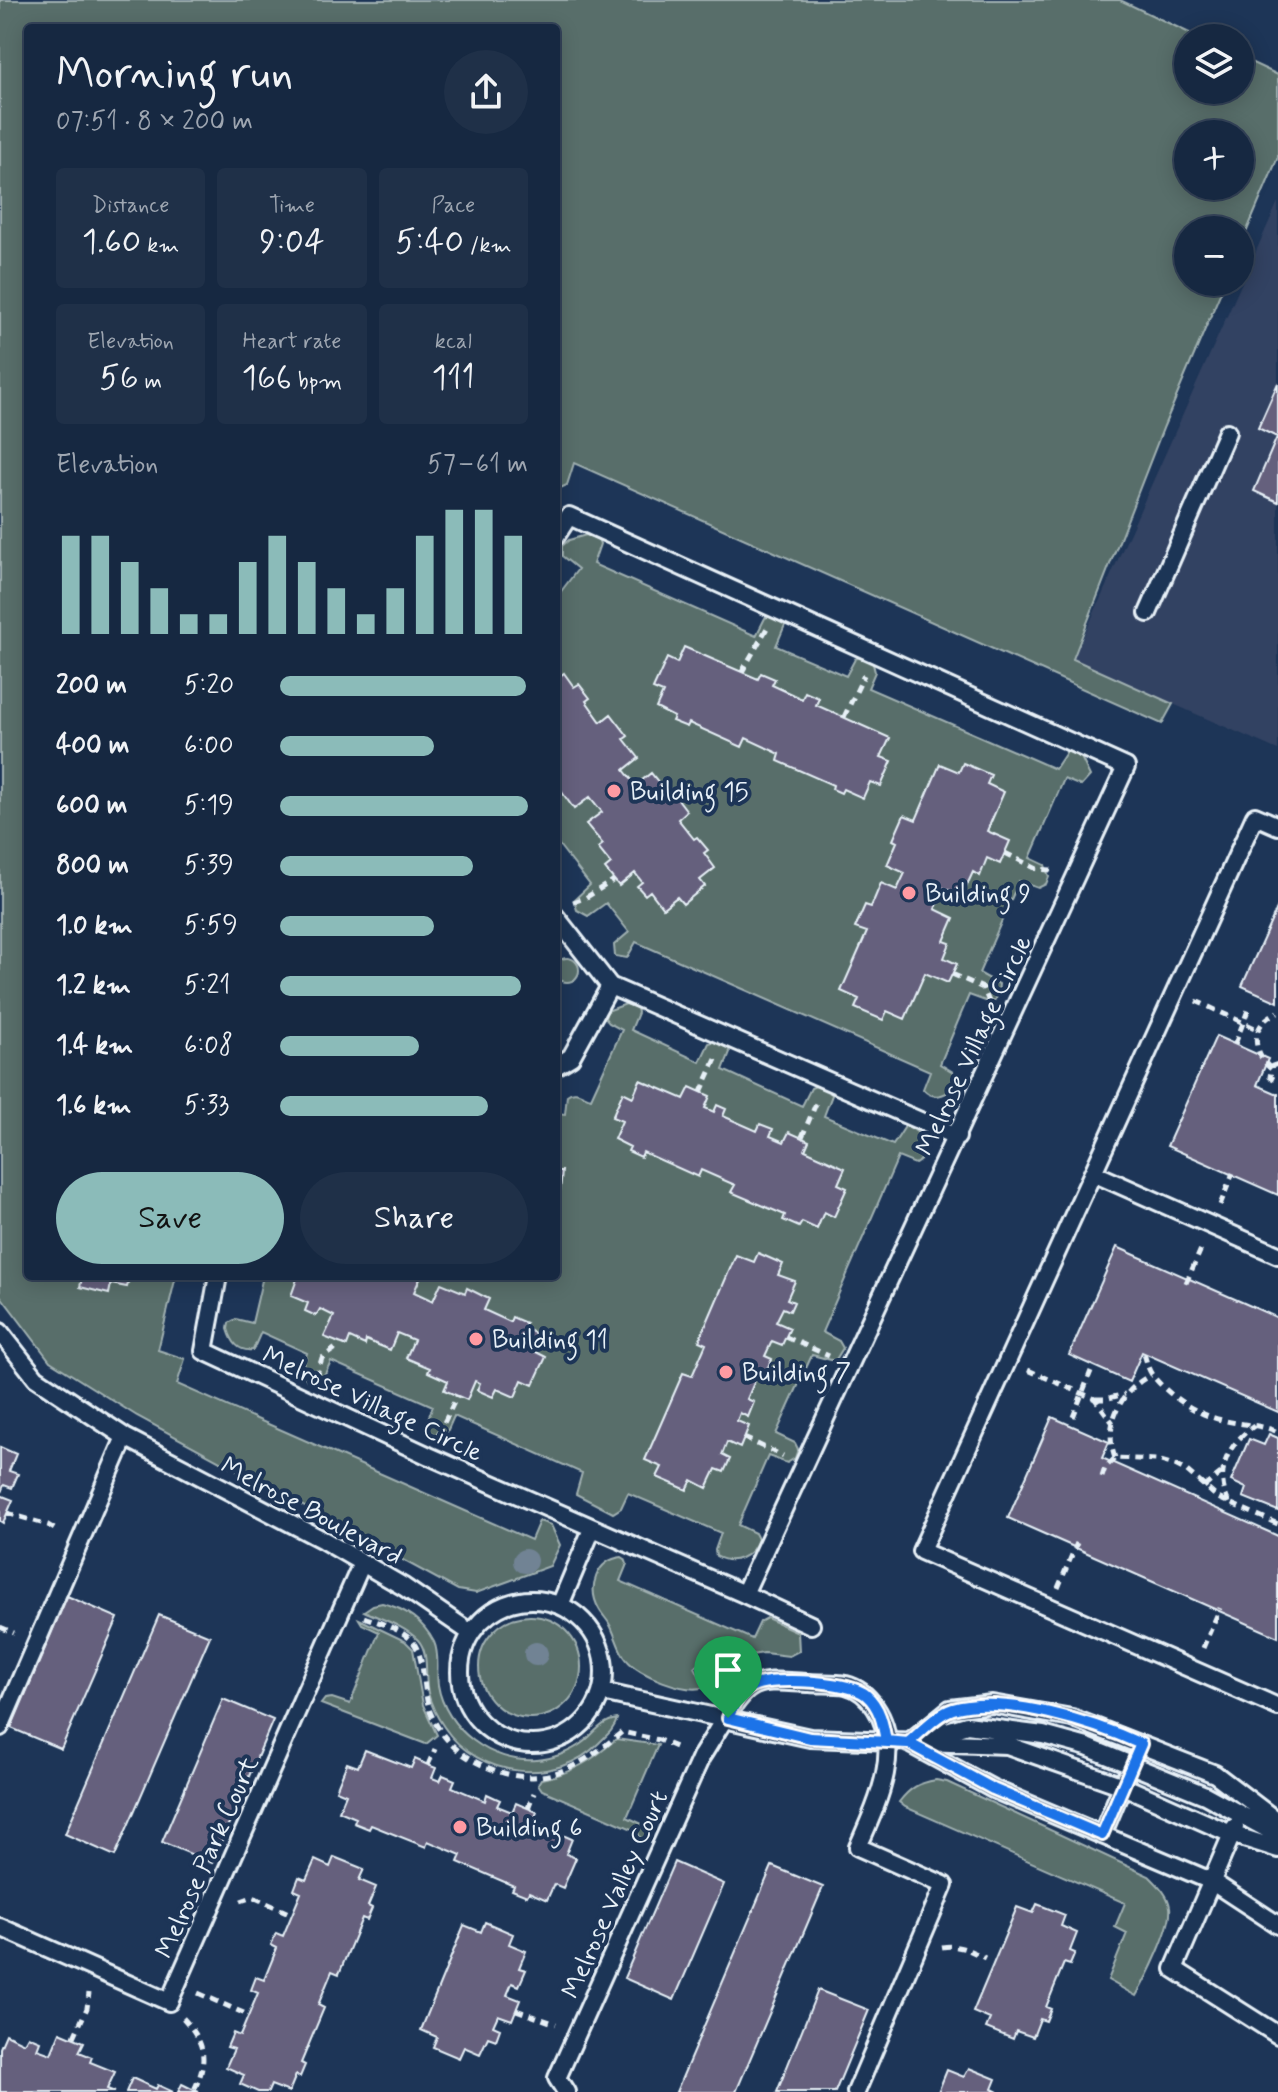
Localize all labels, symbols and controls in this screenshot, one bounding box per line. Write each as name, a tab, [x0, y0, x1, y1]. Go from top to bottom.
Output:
map controls	[1174, 24, 1254, 296]
button: layers	[1174, 24, 1254, 104]
text: Morning run	[56, 46, 293, 104]
button: share	[444, 50, 528, 134]
text: 07:51 · 8 × 200 m	[56, 105, 253, 139]
button: +	[1174, 120, 1254, 200]
text: Distance	[92, 192, 169, 220]
text: Time	[269, 192, 315, 220]
text: Pace	[431, 192, 475, 220]
button: −	[1174, 216, 1254, 296]
text: 1.60	[82, 220, 141, 265]
text: 9:04	[259, 220, 325, 265]
text: 5:40	[395, 220, 464, 265]
text: km	[141, 232, 179, 260]
text: /km	[464, 232, 512, 260]
text: Elevation	[87, 328, 174, 356]
text: Heart rate	[243, 328, 341, 356]
text: kcal	[435, 328, 472, 356]
text: 56	[99, 356, 139, 401]
text: 166	[242, 356, 292, 401]
text: 111	[432, 356, 475, 401]
text: m	[139, 368, 162, 396]
text: bpm	[292, 368, 342, 396]
text: Elevation	[56, 448, 158, 482]
text: 57–61 m	[427, 448, 528, 482]
text: 200 m	[56, 669, 127, 703]
text: 5:20	[184, 669, 234, 703]
text: 400 m	[56, 729, 129, 763]
text: 6:00	[184, 729, 234, 763]
place label: Building 15	[630, 776, 749, 813]
marker: Building 15	[605, 782, 623, 800]
text: 600 m	[56, 789, 128, 823]
text: 5:19	[184, 789, 234, 823]
text: 800 m	[56, 849, 129, 883]
text: 5:39	[184, 849, 234, 883]
place label: Building 9	[925, 878, 1031, 915]
marker: Building 9	[900, 884, 918, 902]
text: 1.0 km	[56, 909, 133, 943]
text: 5:59	[184, 909, 238, 943]
street label: Melrose Village Circle	[909, 930, 1044, 1163]
text: 1.2 km	[56, 969, 131, 1003]
text: 5:21	[184, 969, 230, 1003]
text: 1.4 km	[56, 1029, 133, 1063]
text: 6:08	[184, 1029, 233, 1063]
text: 1.6 km	[56, 1089, 131, 1123]
text: 5:33	[184, 1089, 229, 1123]
button: Save	[56, 1172, 284, 1264]
button: Share	[300, 1172, 528, 1264]
place label: Building 11	[492, 1324, 608, 1361]
marker: Building 11	[467, 1330, 485, 1348]
street label: Melrose Village Circle	[255, 1339, 488, 1474]
place label: Building 7	[742, 1357, 851, 1394]
marker: Building 7	[717, 1363, 735, 1381]
street label: Melrose Boulevard	[214, 1450, 408, 1574]
pin	[694, 1636, 762, 1718]
icon: arrive	[706, 1648, 750, 1692]
street label: Melrose Park Court	[148, 1752, 268, 1964]
street label: Melrose Valley Court	[555, 1785, 677, 2004]
place label: Building 6	[476, 1812, 583, 1849]
marker: Building 6	[451, 1818, 469, 1836]

